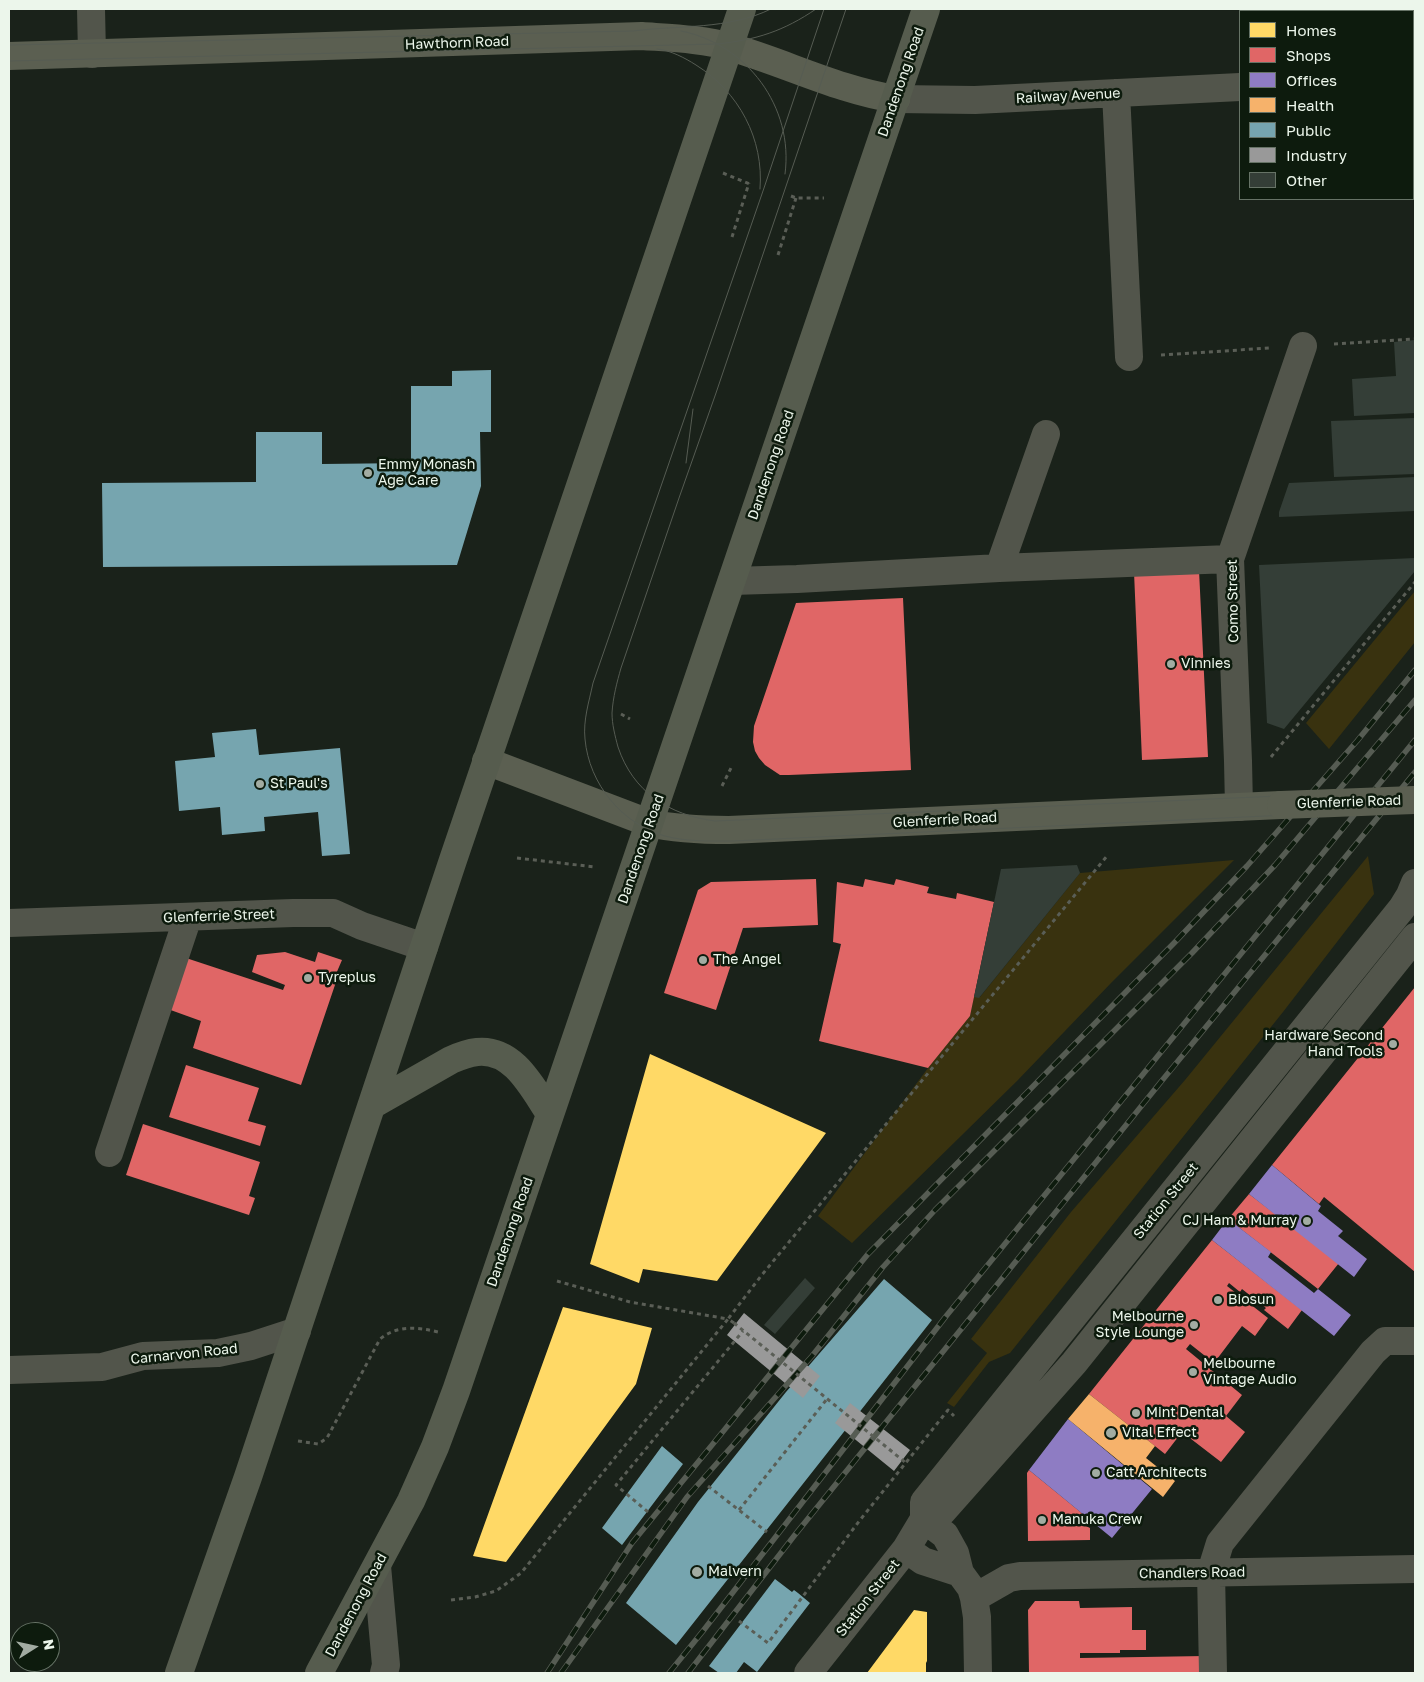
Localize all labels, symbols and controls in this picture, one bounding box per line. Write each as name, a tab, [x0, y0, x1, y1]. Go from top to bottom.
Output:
legend	[1239, 10, 1414, 200]
text: Homes	[1286, 21, 1336, 39]
street label: Dandenong Road	[874, 25, 928, 139]
street label: Hawthorn Road	[404, 33, 510, 53]
text: Shops	[1286, 46, 1331, 64]
text: Offices	[1286, 71, 1337, 89]
street label: Railway Avenue	[1015, 85, 1121, 107]
text: Health	[1286, 96, 1334, 114]
text: Public	[1286, 121, 1331, 139]
text: Industry	[1286, 146, 1347, 164]
text: Other	[1286, 171, 1327, 189]
street label: Dandenong Road	[744, 408, 798, 522]
place label: Emmy Monash Age Care	[378, 457, 475, 490]
marker: Emmy Monash Age Care	[362, 467, 374, 479]
street label: Como Street	[1224, 559, 1242, 643]
place label: Vinnies	[1181, 656, 1231, 672]
marker: Vinnies	[1165, 658, 1177, 670]
place label: St Paul's	[270, 776, 328, 792]
marker: St Paul's	[254, 778, 266, 790]
street label: Dandenong Road	[614, 792, 668, 906]
street label: Glenferrie Road	[1296, 792, 1402, 812]
street label: Glenferrie Road	[892, 809, 998, 831]
street label: Glenferrie Street	[163, 906, 275, 926]
place label: The Angel	[713, 952, 781, 968]
marker: The Angel	[697, 954, 709, 966]
place label: Tyreplus	[318, 970, 376, 986]
marker: Tyreplus	[302, 972, 314, 984]
place label: Hardware Second Hand Tools	[1264, 1028, 1383, 1060]
marker: Hardware Second Hand Tools	[1387, 1038, 1399, 1050]
street label: Station Street	[1130, 1159, 1202, 1243]
street label: Dandenong Road	[483, 1175, 537, 1289]
place label: CJ Ham & Murray	[1182, 1213, 1297, 1229]
marker: CJ Ham & Murray	[1301, 1215, 1313, 1227]
place label: Biosun	[1228, 1292, 1274, 1308]
marker: Biosun	[1212, 1294, 1224, 1306]
place label: Melbourne Style Lounge	[1096, 1309, 1184, 1341]
marker: Melbourne Style Lounge	[1188, 1319, 1200, 1331]
street label: Carnarvon Road	[130, 1340, 238, 1368]
place label: Melbourne Vintage Audio	[1203, 1356, 1297, 1388]
marker: Melbourne Vintage Audio	[1187, 1366, 1199, 1378]
place label: Mint Dental	[1146, 1405, 1224, 1421]
marker: Mint Dental	[1130, 1407, 1142, 1419]
place label: Vital Effect	[1122, 1425, 1197, 1441]
marker: Vital Effect	[1104, 1426, 1118, 1440]
place label: Catt Architects	[1106, 1465, 1207, 1481]
marker: Catt Architects	[1090, 1467, 1102, 1479]
place label: Manuka Crew	[1052, 1512, 1142, 1528]
marker: Manuka Crew	[1036, 1514, 1048, 1526]
street label: Dandenong Road	[322, 1550, 390, 1660]
street label: Station Street	[833, 1556, 903, 1640]
place label: Malvern	[708, 1564, 762, 1580]
street label: Chandlers Road	[1139, 1564, 1245, 1582]
marker: Malvern	[690, 1565, 704, 1579]
north arrow	[10, 1622, 60, 1672]
text: N	[40, 1638, 59, 1651]

